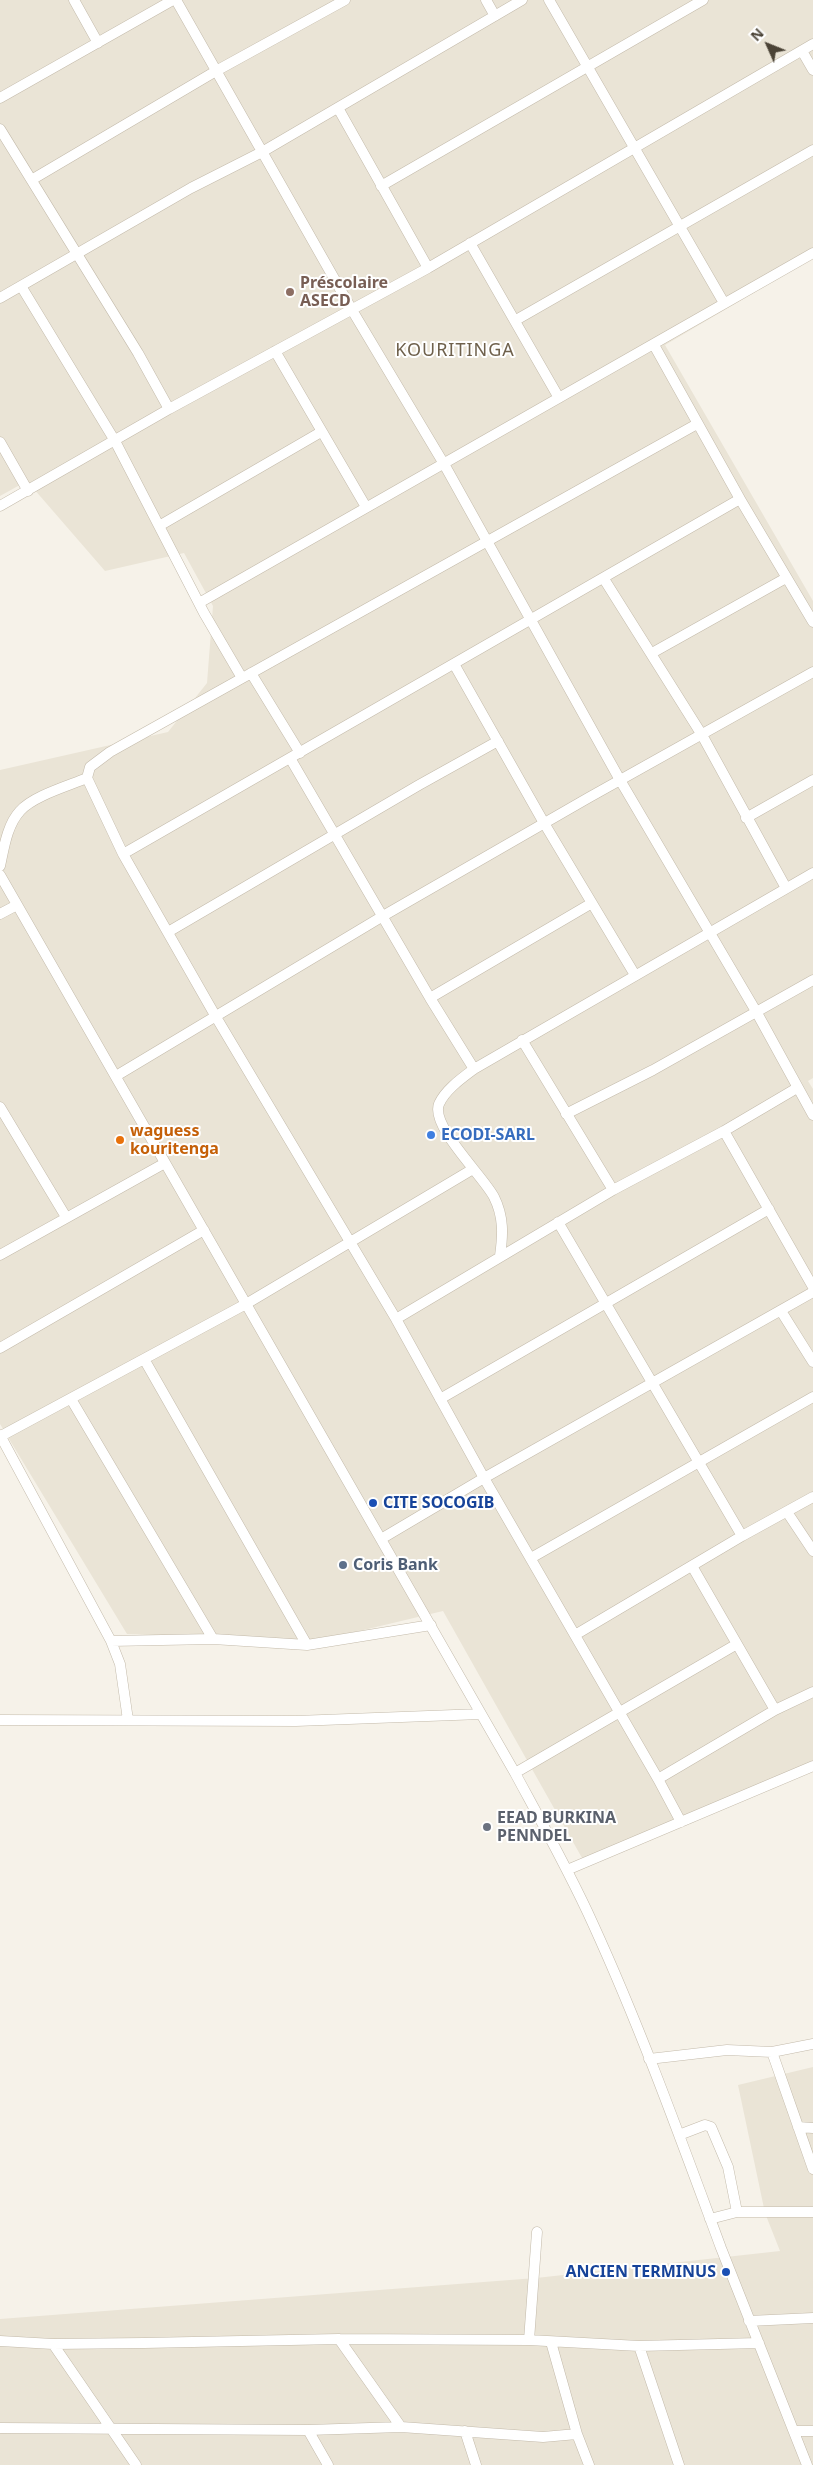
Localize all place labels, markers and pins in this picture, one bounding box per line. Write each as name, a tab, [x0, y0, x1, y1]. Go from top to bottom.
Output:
place label: Préscolaire ASECD	[300, 273, 388, 311]
marker: Préscolaire ASECD	[284, 286, 296, 298]
place label: waguess kouritenga	[130, 1121, 219, 1159]
place label: ECODI-SARL	[441, 1125, 535, 1145]
marker: ECODI-SARL	[425, 1129, 437, 1141]
marker: waguess kouritenga	[114, 1134, 126, 1146]
place label: CITE SOCOGIB	[383, 1493, 494, 1513]
marker: CITE SOCOGIB	[367, 1497, 379, 1509]
place label: Coris Bank	[353, 1555, 438, 1575]
marker: Coris Bank	[337, 1559, 349, 1571]
place label: EEAD BURKINA PENNDEL	[497, 1808, 616, 1846]
marker: EEAD BURKINA PENNDEL	[481, 1821, 493, 1833]
place label: ANCIEN TERMINUS	[565, 2262, 716, 2282]
marker: ANCIEN TERMINUS	[720, 2266, 732, 2278]

